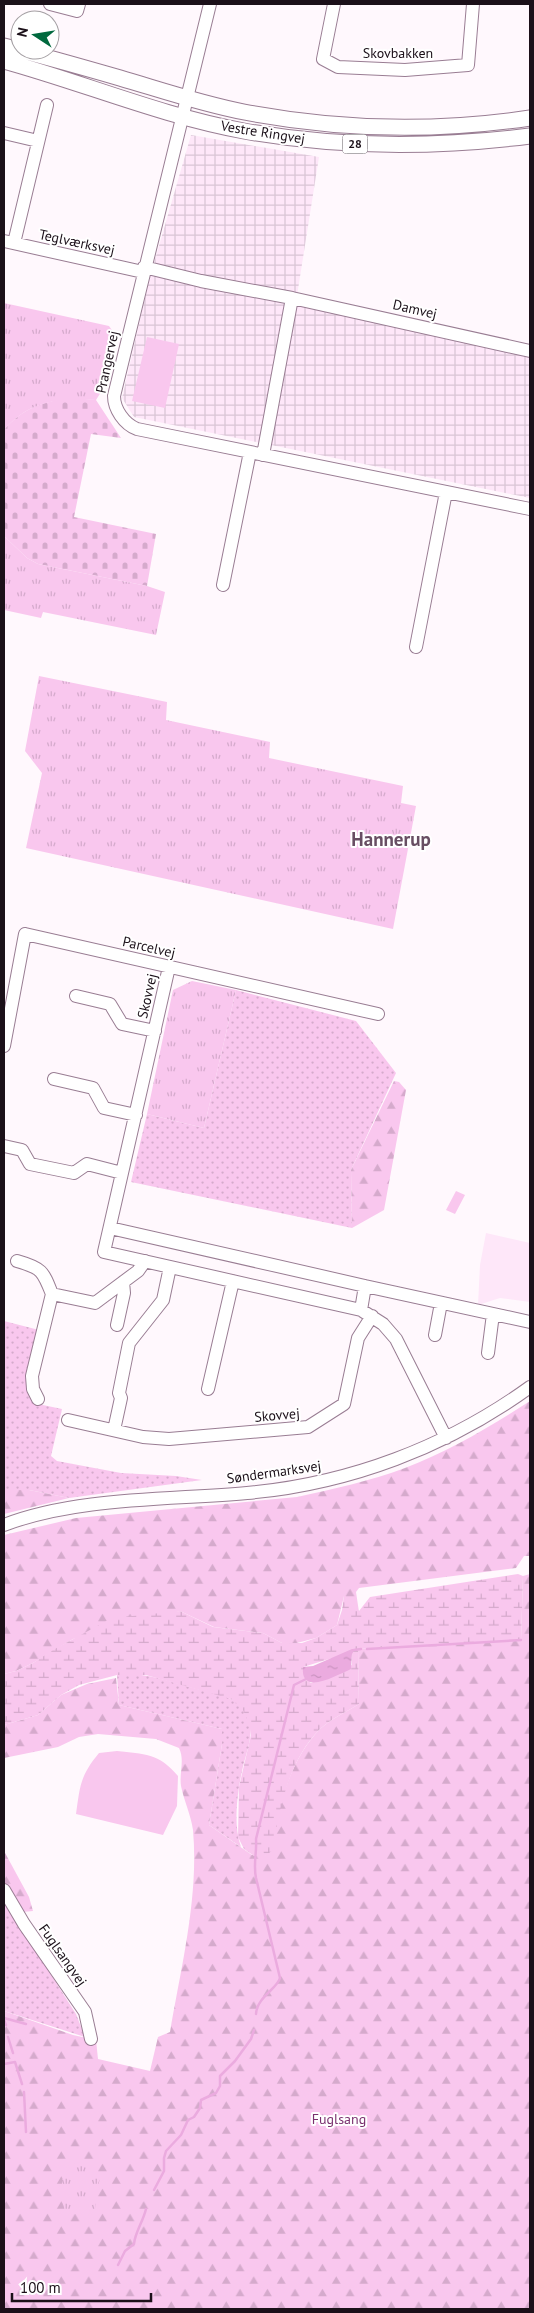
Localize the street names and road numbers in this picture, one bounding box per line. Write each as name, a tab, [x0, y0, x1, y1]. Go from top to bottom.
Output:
street label: Skovbakken	[363, 44, 433, 62]
street label: Vestre Ringvej	[219, 116, 306, 148]
road number: 28	[342, 134, 368, 154]
street label: Teglværksvej	[37, 225, 117, 259]
street label: Damvej	[391, 295, 439, 323]
street label: Prangervej	[92, 329, 122, 395]
street label: Parcelvej	[121, 932, 177, 962]
street label: Skovvej	[133, 972, 161, 1020]
street label: Skovvej	[253, 1404, 301, 1426]
street label: Søndermarksvej	[226, 1456, 322, 1488]
street label: Fuglsangvej	[35, 1920, 91, 1990]

